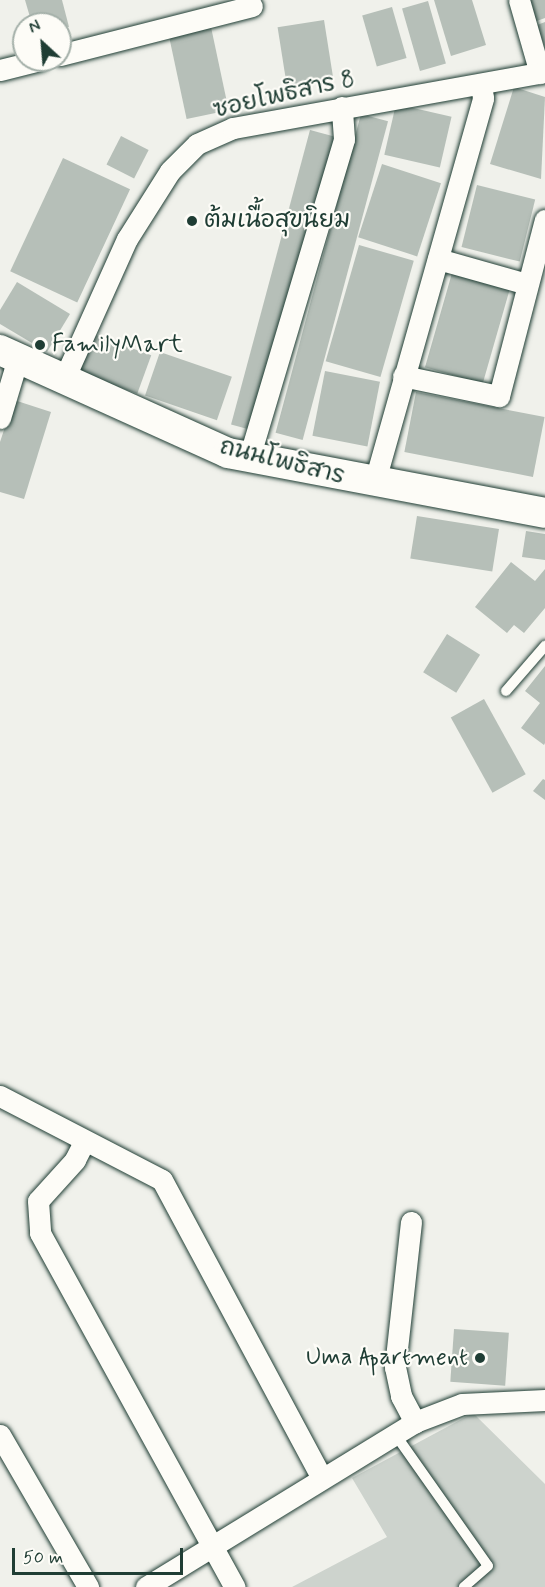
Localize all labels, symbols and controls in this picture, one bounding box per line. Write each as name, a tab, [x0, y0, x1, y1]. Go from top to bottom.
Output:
north arrow	[12, 12, 72, 72]
text: N	[25, 15, 44, 39]
street label: ซอยโพธิสาร 8	[210, 65, 358, 125]
place label: ต้มเนื้อสุขนิยม	[204, 207, 350, 235]
marker: ต้มเนื้อสุขนิยม	[185, 214, 199, 228]
place label: FamilyMart	[52, 331, 183, 359]
marker: FamilyMart	[33, 338, 47, 352]
street label: ถนนโพธิสาร	[217, 433, 347, 491]
place label: Uma Apartment	[306, 1344, 468, 1372]
marker: Uma Apartment	[473, 1351, 487, 1365]
scale bar	[15, 1536, 186, 1574]
text: 50 m	[23, 1546, 63, 1570]

